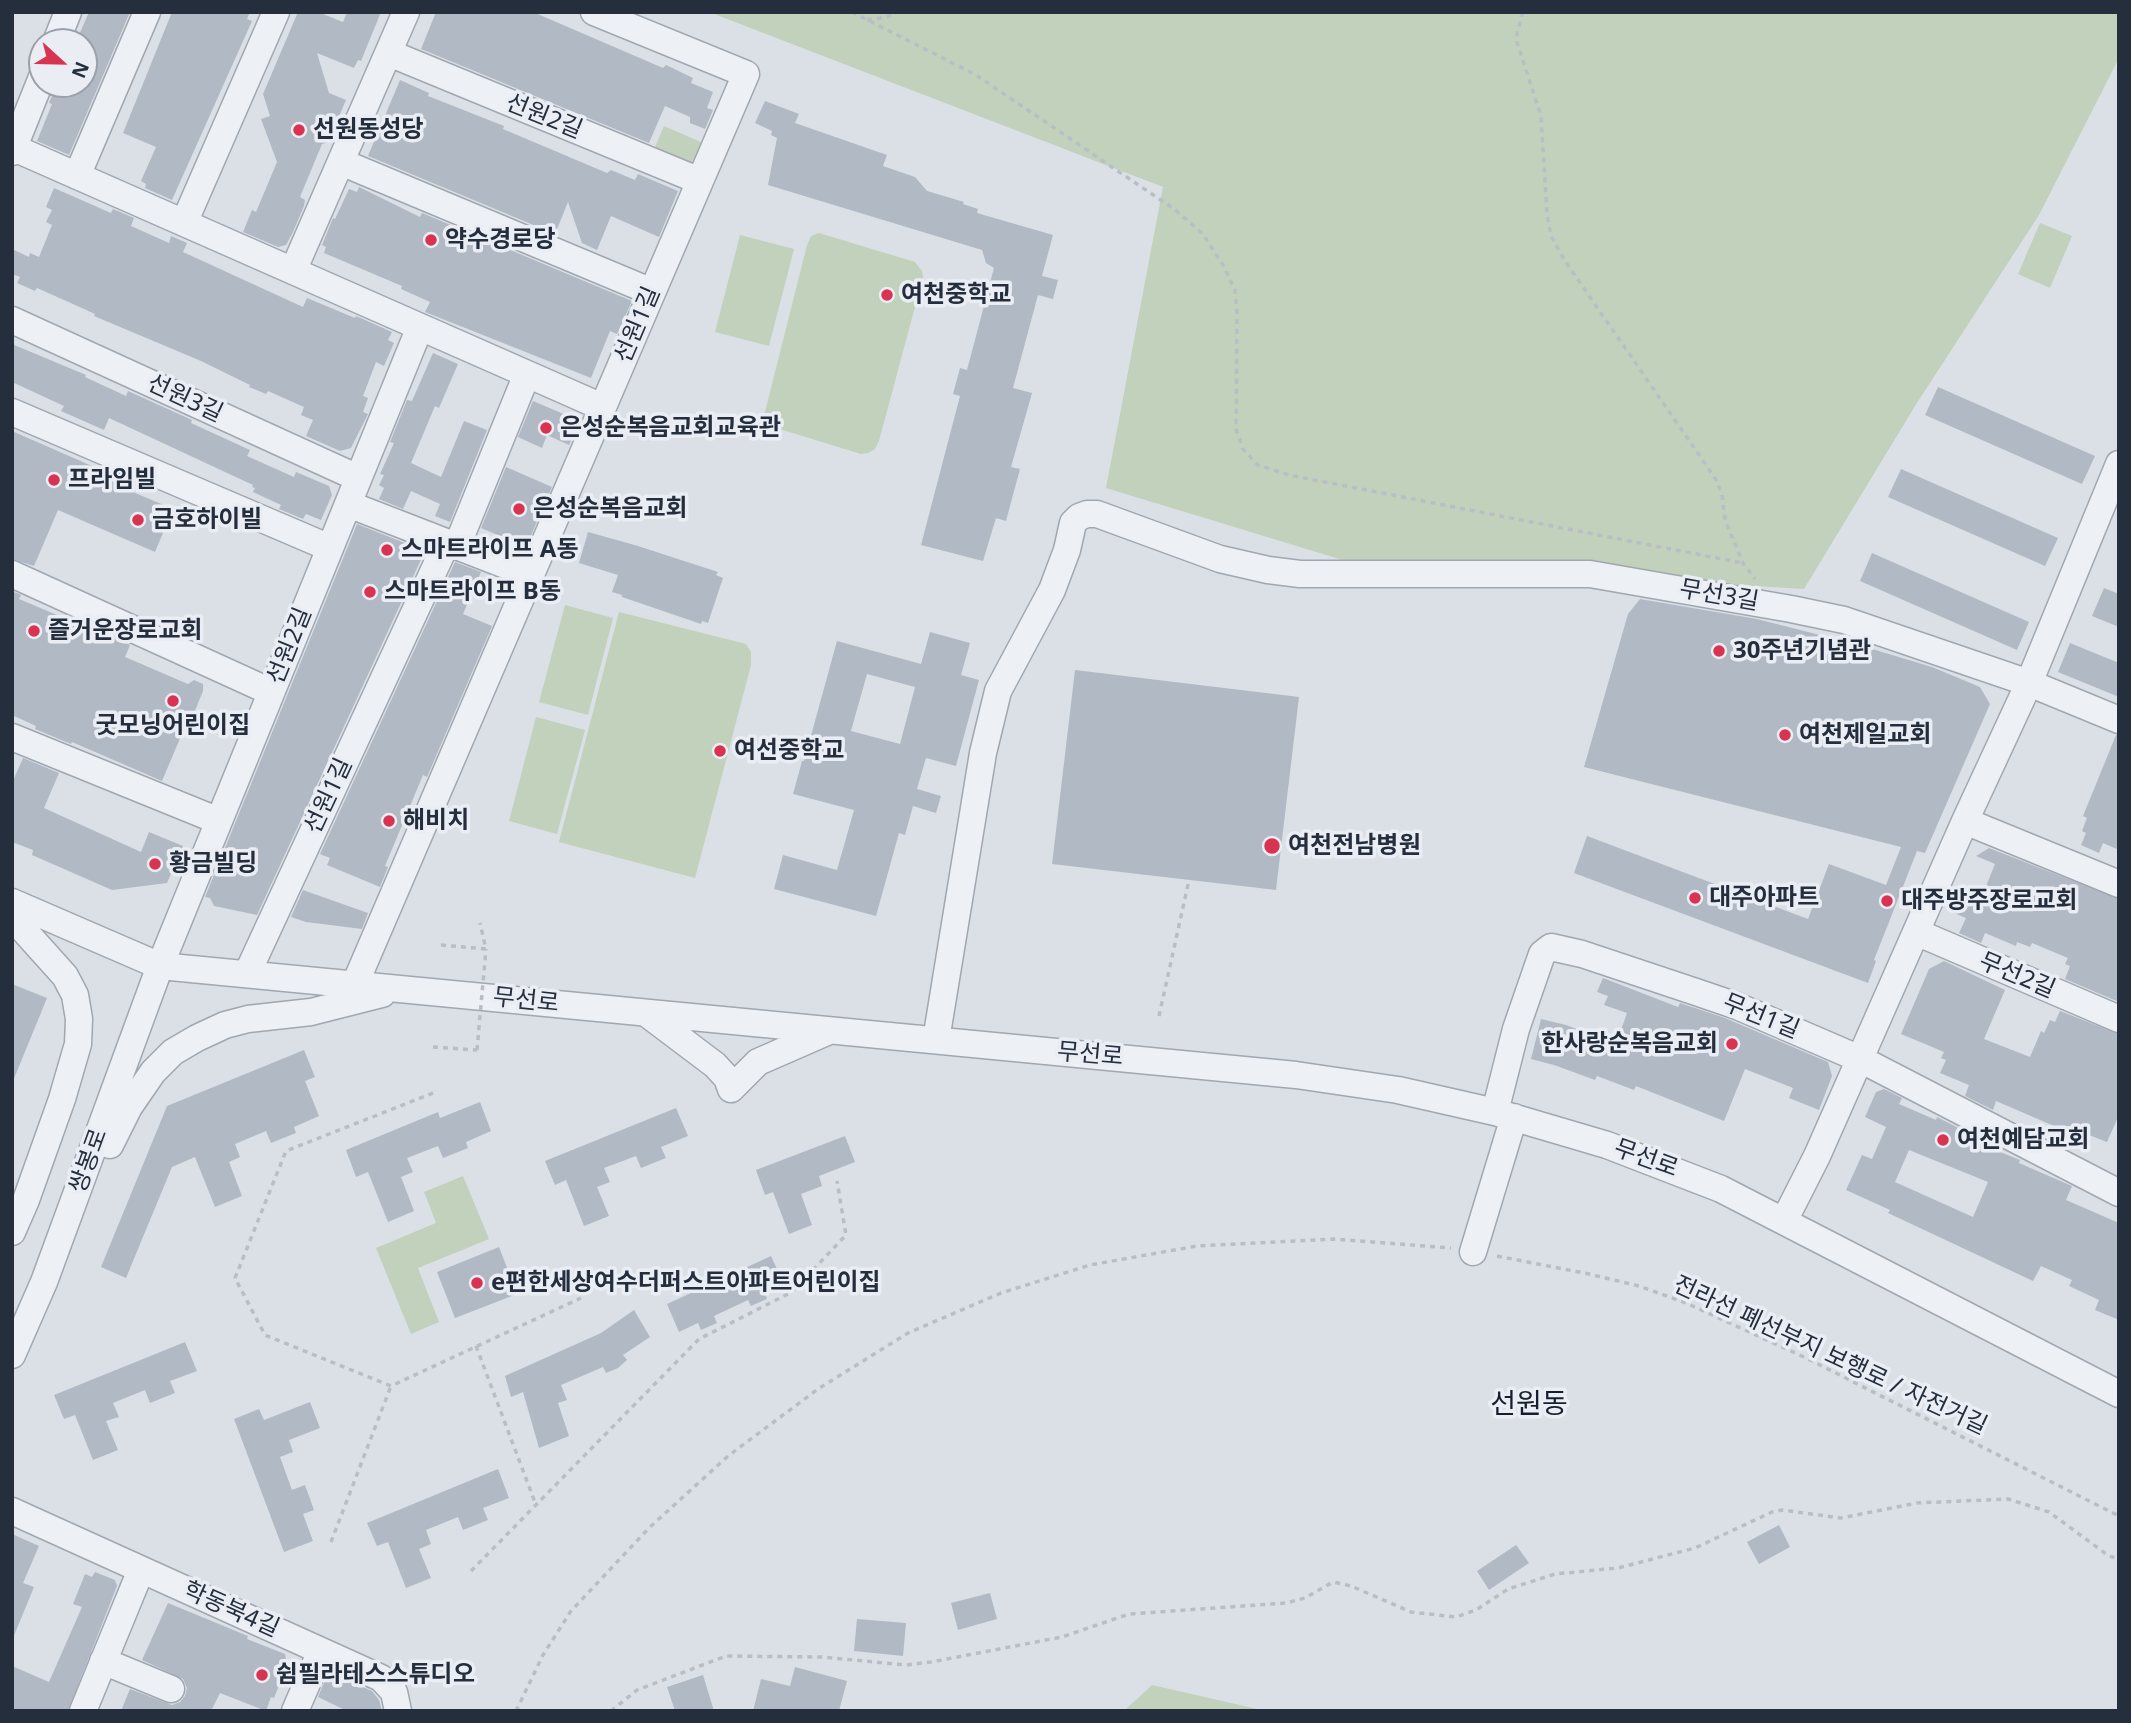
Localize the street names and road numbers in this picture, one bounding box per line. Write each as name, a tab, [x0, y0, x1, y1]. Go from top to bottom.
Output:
street label: 선원2길	[502, 89, 586, 145]
street label: 선원1길	[609, 283, 667, 367]
street label: 선원3길	[143, 369, 227, 429]
street label: 무선3길	[1677, 575, 1761, 617]
street label: 선원2길	[262, 604, 318, 688]
street label: 선원1길	[299, 754, 359, 838]
street label: 무선2길	[1975, 947, 2059, 1005]
street label: 무선로	[492, 983, 560, 1019]
street label: 무선1길	[1719, 989, 1803, 1045]
street label: 무선로	[1056, 1038, 1124, 1072]
street label: 쌍봉로	[64, 1125, 114, 1197]
street label: 무선로	[1610, 1134, 1682, 1184]
street label: 전라선 폐선부지 보행로 / 자전거길	[1668, 1270, 1992, 1442]
street label: 학동북4길	[179, 1576, 283, 1644]

